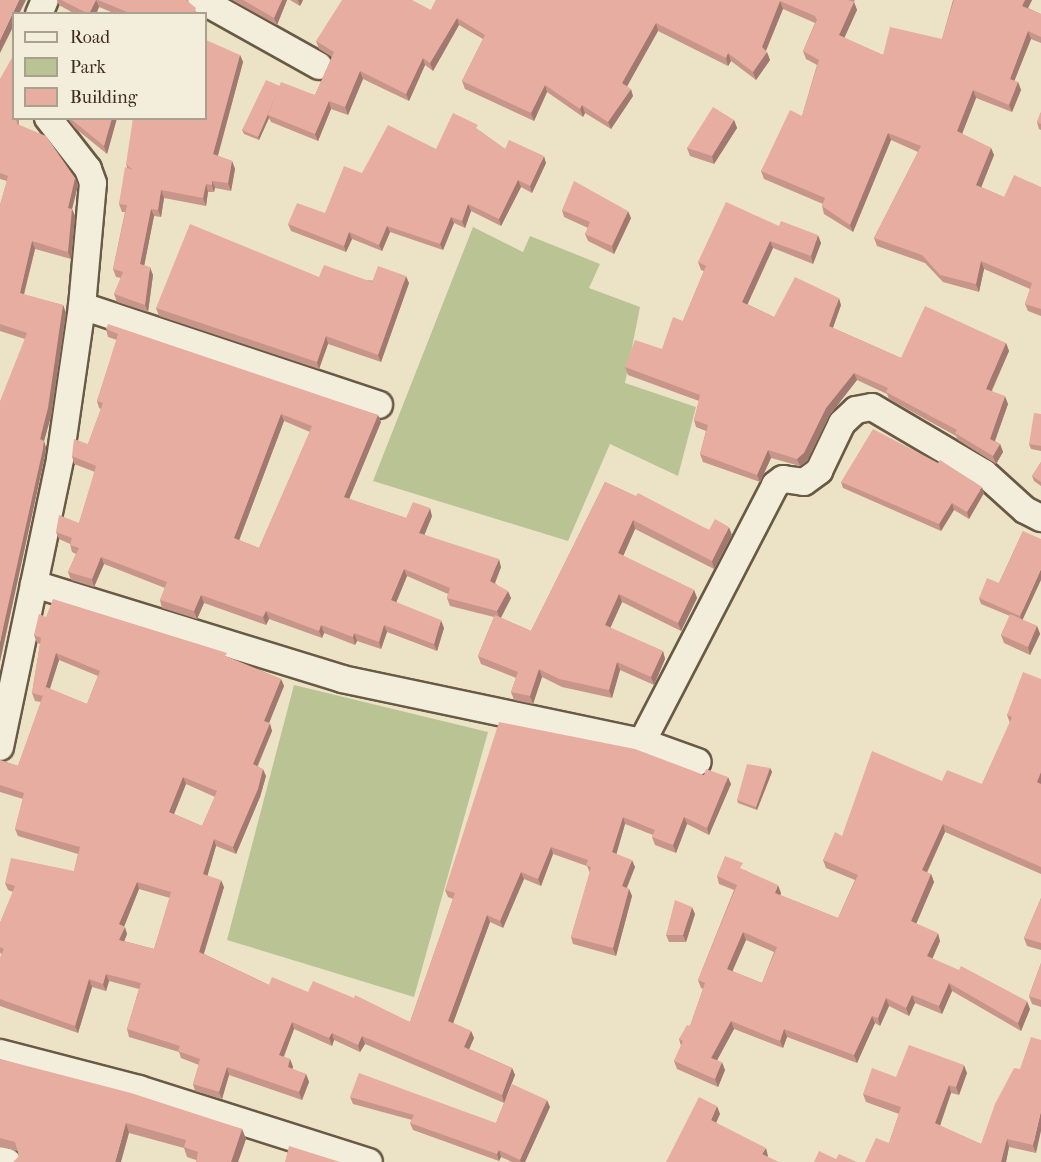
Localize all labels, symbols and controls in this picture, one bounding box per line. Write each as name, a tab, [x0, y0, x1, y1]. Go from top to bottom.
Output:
legend	[12, 12, 207, 120]
text: Road	[70, 27, 110, 48]
text: Park	[70, 57, 106, 78]
text: Building	[70, 87, 137, 108]

